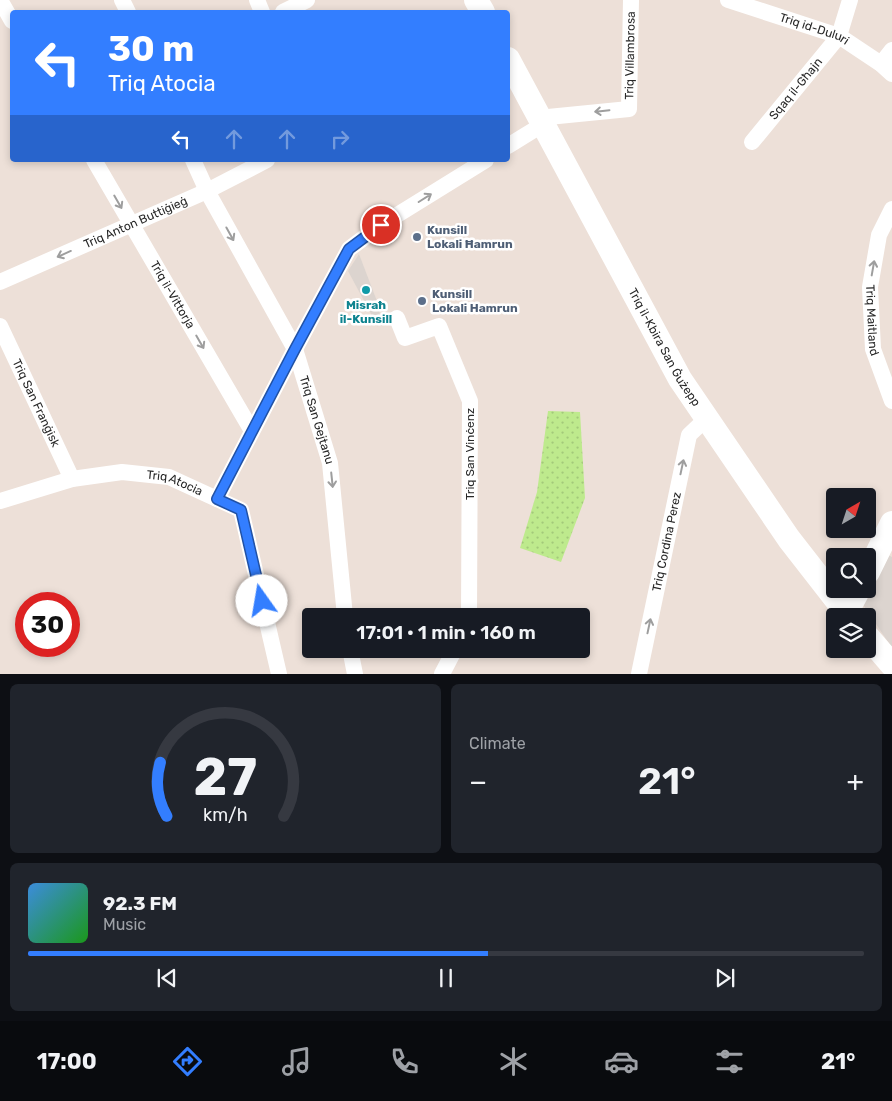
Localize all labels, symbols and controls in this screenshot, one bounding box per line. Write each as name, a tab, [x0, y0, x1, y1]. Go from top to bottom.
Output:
street label: Triq id-Duluri	[778, 10, 852, 48]
street label: Triq Villambrosa	[622, 11, 638, 100]
text: 30 m	[108, 28, 194, 70]
icon: left	[25, 30, 90, 95]
street label: Sqaq il-Għajn	[766, 55, 825, 122]
text: Triq Atocia	[108, 70, 216, 97]
one-way arrow	[594, 107, 610, 116]
icon: left	[167, 125, 195, 153]
icon: ahead	[220, 125, 248, 153]
icon: ahead	[273, 125, 301, 153]
icon: right	[326, 125, 354, 153]
one-way arrow	[418, 192, 432, 202]
street label: Triq Anton Buttiġieġ	[81, 194, 190, 251]
one-way arrow	[114, 195, 124, 209]
pin	[360, 204, 402, 246]
icon: arrive	[367, 211, 395, 239]
place label: Kunsill Lokali Ħamrun	[427, 223, 513, 251]
one-way arrow	[226, 226, 236, 240]
marker: Kunsill Lokali Ħamrun	[411, 231, 423, 243]
one-way arrow	[57, 249, 72, 259]
street label: Triq il-Vittorja	[147, 258, 198, 331]
one-way arrow	[869, 260, 879, 276]
marker: Misraħ il-Kunsill	[360, 284, 372, 296]
street label: Triq Maitland	[863, 284, 882, 358]
street label: Triq il-Kbira San Ġużepp	[626, 286, 703, 409]
place label: Kunsill Lokali Hamrun	[432, 287, 518, 315]
marker: Kunsill Lokali Hamrun	[416, 295, 428, 307]
place label: Misraħ il-Kunsill	[340, 298, 392, 326]
one-way arrow	[196, 335, 206, 349]
street label: Triq San Franġisk	[10, 357, 63, 450]
street label: Triq San Gejtanu	[297, 374, 337, 466]
street label: Triq San Vinċenz	[463, 408, 477, 500]
one-way arrow	[678, 459, 687, 475]
street label: Triq Atocia	[146, 468, 205, 498]
one-way arrow	[327, 472, 336, 488]
north arrow	[826, 488, 876, 538]
map controls	[826, 488, 876, 658]
street label: Triq Cordina Perez	[649, 491, 684, 593]
button: search	[826, 548, 876, 598]
position arrow	[235, 574, 287, 626]
speed limit sign: 30	[15, 592, 80, 657]
button: layers	[826, 608, 876, 658]
one-way arrow	[645, 618, 654, 634]
text: 17:01 · 1 min · 160 m	[356, 621, 536, 644]
text: Climate	[469, 734, 526, 753]
text: 27	[194, 746, 257, 808]
text: 21°	[638, 758, 696, 804]
text: −	[469, 765, 487, 798]
text: +	[847, 765, 864, 798]
text: km/h	[203, 804, 248, 825]
text: 92.3 FM	[103, 892, 177, 915]
text: Music	[103, 915, 146, 934]
icon: previous	[153, 964, 181, 992]
icon: pause	[432, 964, 460, 992]
icon: next	[711, 964, 739, 992]
icon: directions	[170, 1044, 205, 1079]
icon: music	[279, 1044, 314, 1079]
icon: phone	[387, 1044, 422, 1079]
icon: climate	[496, 1044, 531, 1079]
icon: car	[604, 1044, 639, 1079]
icon: filters	[712, 1044, 747, 1079]
text: 17:00	[37, 1048, 97, 1075]
text: 21°	[821, 1048, 855, 1075]

